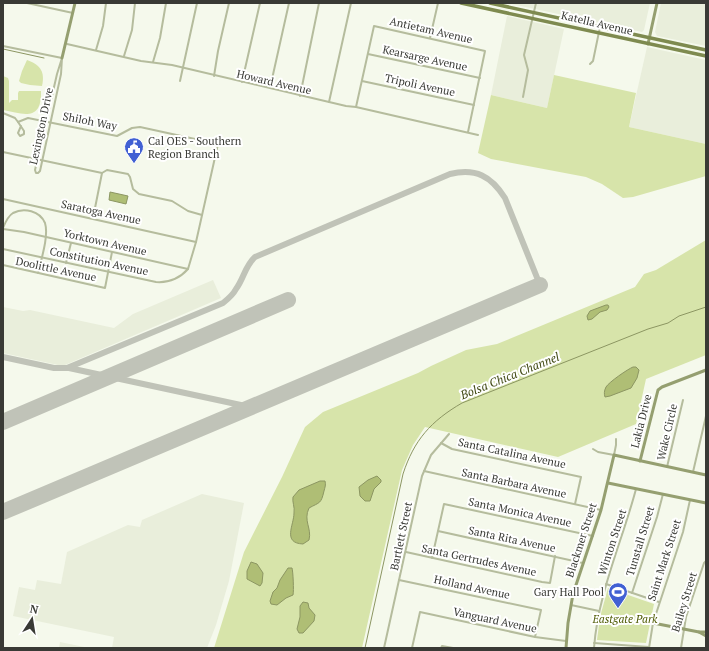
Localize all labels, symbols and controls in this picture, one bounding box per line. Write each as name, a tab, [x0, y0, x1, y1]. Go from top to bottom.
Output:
street label: Katella Avenue	[560, 8, 635, 38]
street label: Antietam Avenue	[388, 14, 474, 46]
street label: Kearsarge Avenue	[381, 42, 469, 74]
street label: Howard Avenue	[235, 67, 313, 98]
street label: Tripoli Avenue	[384, 71, 457, 99]
street label: Lexington Drive	[26, 86, 56, 166]
street label: Shiloh Way	[62, 109, 119, 133]
place label: Cal OES - Southern Region Branch	[148, 134, 242, 161]
public building icon: Cal OES - Southern Region Branch	[123, 136, 145, 164]
street label: Saratoga Avenue	[60, 197, 143, 227]
street label: Yorktown Avenue	[62, 226, 148, 258]
street label: Constitution Avenue	[48, 244, 150, 278]
street label: Doolittle Avenue	[14, 254, 98, 284]
water label: Bolsa Chica Channel	[457, 349, 562, 403]
street label: Lakia Drive	[628, 392, 655, 449]
street label: Wake Circle	[654, 402, 680, 462]
street label: Santa Catalina Avenue	[457, 435, 568, 471]
street label: Santa Barbara Avenue	[460, 465, 568, 501]
street label: Santa Monica Avenue	[467, 494, 573, 530]
street label: Bartlett Street	[387, 500, 415, 572]
street label: Blackmer Street	[562, 501, 600, 579]
street label: Tunstall Street	[623, 504, 657, 578]
street label: Winton Street	[595, 507, 629, 577]
street label: Saint Mark Street	[644, 517, 684, 603]
street label: Santa Rita Avenue	[467, 523, 557, 555]
street label: Santa Gertrudes Avenue	[420, 541, 538, 579]
street label: Bailey Street	[668, 570, 700, 634]
street label: Holland Avenue	[433, 572, 512, 602]
sports icon: Gary Hall Pool	[607, 581, 629, 609]
place label: Gary Hall Pool	[534, 585, 604, 599]
north arrow	[12, 599, 52, 639]
text: N	[29, 602, 40, 617]
street label: Vanguard Avenue	[452, 604, 539, 636]
park label: Eastgate Park	[592, 612, 658, 626]

